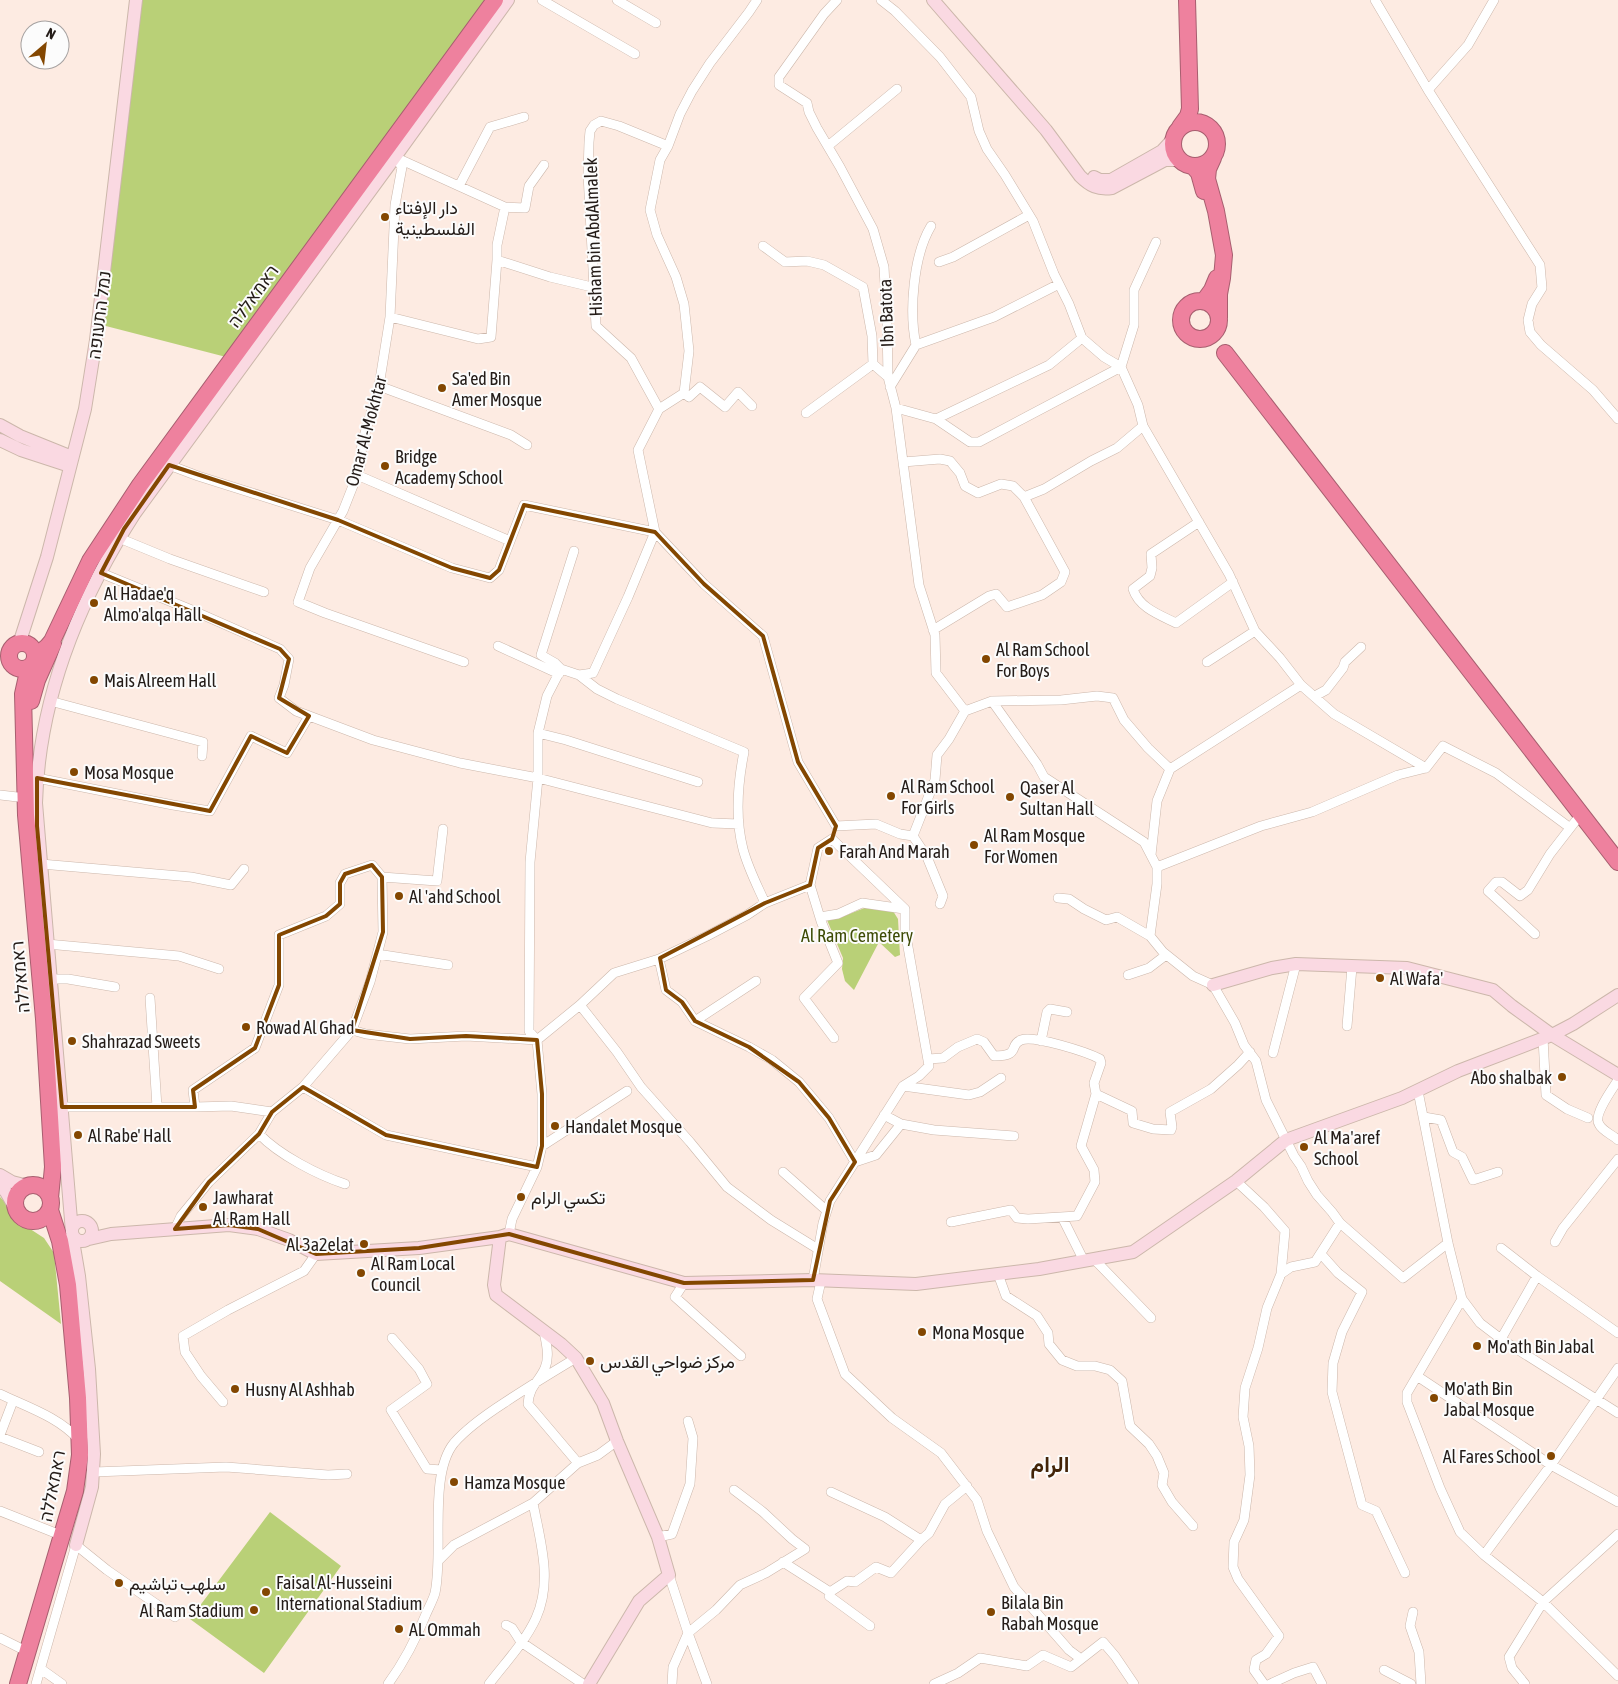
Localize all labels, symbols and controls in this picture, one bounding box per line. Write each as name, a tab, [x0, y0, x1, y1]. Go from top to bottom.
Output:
north arrow	[20, 20, 70, 70]
text: N	[44, 25, 59, 43]
street label: Hisham bin AbdAlmalek	[580, 157, 606, 317]
place label: دار الإفتاء الفلسطينية	[395, 197, 475, 239]
marker: دار الإفتاء الفلسطينية	[379, 211, 391, 223]
street label: ראמאללה	[223, 261, 283, 331]
street label: נמל התעופה	[83, 270, 115, 360]
street label: Ibn Batota	[874, 279, 898, 347]
place label: Sa'ed Bin Amer Mosque	[452, 368, 542, 410]
street label: Omar Al-Mokhtar	[341, 373, 391, 489]
marker: Sa'ed Bin Amer Mosque	[436, 382, 448, 394]
place label: Bridge Academy School	[395, 446, 503, 488]
marker: Bridge Academy School	[379, 460, 391, 472]
place label: Al Hadae'q Almo'alqa Hall	[104, 583, 202, 625]
marker: Al Hadae'q Almo'alqa Hall	[88, 597, 100, 609]
place label: Al Ram School For Boys	[996, 639, 1090, 681]
marker: Al Ram School For Boys	[980, 653, 992, 665]
place label: Mais Alreem Hall	[104, 670, 217, 691]
marker: Mais Alreem Hall	[88, 674, 100, 686]
place label: Mosa Mosque	[84, 762, 174, 783]
marker: Mosa Mosque	[68, 766, 80, 778]
place label: Al Ram School For Girls	[901, 776, 995, 818]
place label: Qaser Al Sultan Hall	[1020, 777, 1094, 819]
marker: Al Ram School For Girls	[885, 790, 897, 802]
marker: Qaser Al Sultan Hall	[1004, 791, 1016, 803]
place label: Al Ram Mosque For Women	[984, 825, 1085, 867]
marker: Al Ram Mosque For Women	[968, 839, 980, 851]
place label: Farah And Marah	[839, 841, 950, 862]
marker: Farah And Marah	[823, 845, 835, 857]
place label: Al 'ahd School	[409, 886, 501, 907]
marker: Al 'ahd School	[393, 890, 405, 902]
park label: Al Ram Cemetery	[801, 925, 913, 946]
street label: ראמאללה	[6, 940, 34, 1014]
place label: Al Wafa'	[1390, 968, 1443, 989]
marker: Al Wafa'	[1374, 972, 1386, 984]
place label: Rowad Al Ghad	[256, 1017, 354, 1038]
marker: Rowad Al Ghad	[240, 1021, 252, 1033]
place label: Shahrazad Sweets	[82, 1031, 200, 1052]
marker: Shahrazad Sweets	[66, 1035, 78, 1047]
place label: Abo shalbak	[1471, 1067, 1552, 1088]
marker: Abo shalbak	[1556, 1071, 1568, 1083]
place label: Handalet Mosque	[565, 1116, 682, 1137]
marker: Handalet Mosque	[549, 1120, 561, 1132]
place label: Al Rabe' Hall	[88, 1125, 172, 1146]
place label: Al Ma'aref School	[1314, 1127, 1380, 1169]
marker: Al Rabe' Hall	[72, 1129, 84, 1141]
marker: Al Ma'aref School	[1298, 1141, 1310, 1153]
place label: Jawharat Al Ram Hall	[213, 1187, 290, 1229]
place label: تكسي الرام	[531, 1187, 605, 1213]
marker: تكسي الرام	[515, 1191, 527, 1203]
marker: Jawharat Al Ram Hall	[197, 1201, 209, 1213]
place label: Al 3a2elat	[286, 1234, 354, 1255]
marker: Al 3a2elat	[358, 1238, 370, 1250]
place label: Al Ram Local Council	[371, 1253, 455, 1295]
marker: Al Ram Local Council	[355, 1267, 367, 1279]
place label: Mona Mosque	[932, 1322, 1024, 1343]
marker: Mona Mosque	[916, 1326, 928, 1338]
place label: Mo'ath Bin Jabal	[1487, 1336, 1594, 1357]
marker: Mo'ath Bin Jabal	[1471, 1340, 1483, 1352]
place label: مركز ضواحي القدس	[600, 1351, 735, 1377]
marker: مركز ضواحي القدس	[584, 1355, 596, 1367]
place label: Mo'ath Bin Jabal Mosque	[1444, 1378, 1535, 1420]
place label: Husny Al Ashhab	[245, 1379, 355, 1400]
marker: Husny Al Ashhab	[229, 1383, 241, 1395]
marker: Mo'ath Bin Jabal Mosque	[1428, 1392, 1440, 1404]
place label: Al Fares School	[1443, 1446, 1541, 1467]
street label: ראמאללה	[35, 1448, 69, 1524]
marker: Al Fares School	[1545, 1450, 1557, 1462]
district label: الرام	[1031, 1451, 1069, 1479]
place label: Hamza Mosque	[464, 1472, 565, 1493]
marker: Hamza Mosque	[448, 1476, 460, 1488]
place label: Faisal Al-Husseini International Stadium	[276, 1572, 422, 1614]
place label: سلهب تباشيم	[129, 1573, 226, 1596]
marker: سلهب تباشيم	[113, 1577, 125, 1589]
marker: Faisal Al-Husseini International Stadium	[260, 1586, 272, 1598]
place label: Bilala Bin Rabah Mosque	[1001, 1592, 1099, 1634]
place label: Al Ram Stadium	[140, 1600, 244, 1621]
marker: Al Ram Stadium	[248, 1604, 260, 1616]
marker: Bilala Bin Rabah Mosque	[985, 1606, 997, 1618]
place label: AL Ommah	[409, 1619, 481, 1640]
marker: AL Ommah	[393, 1623, 405, 1635]

